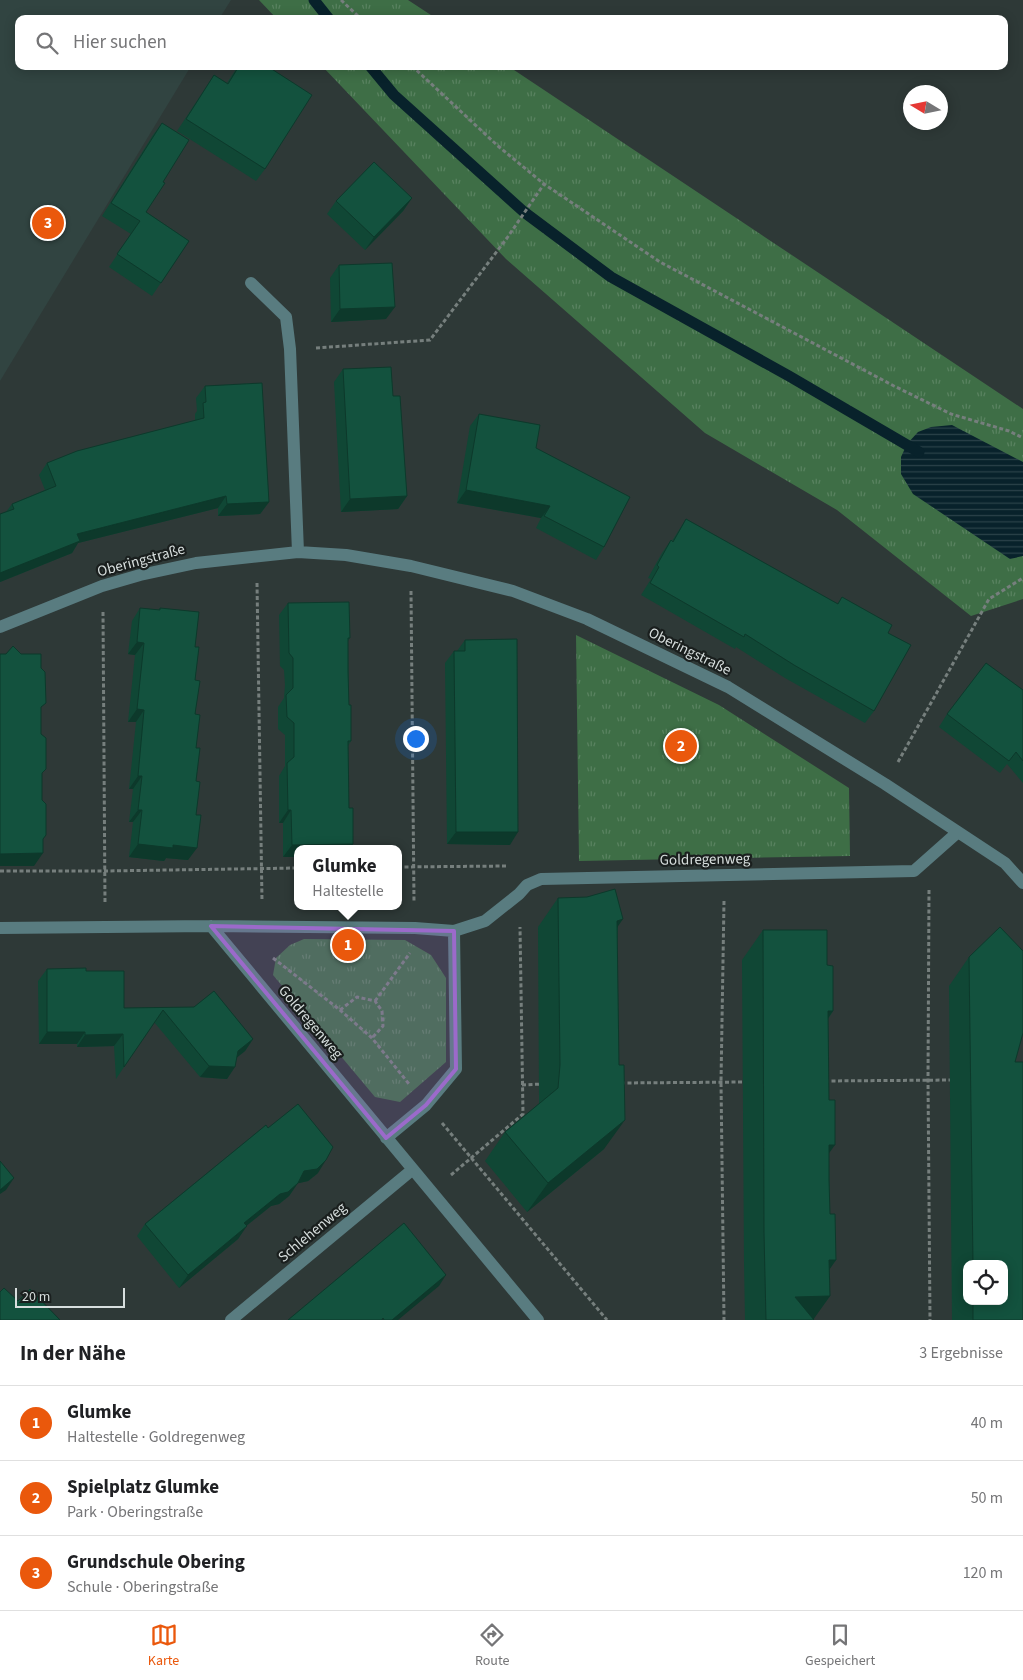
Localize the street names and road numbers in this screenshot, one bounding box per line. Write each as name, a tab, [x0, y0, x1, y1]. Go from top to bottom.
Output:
street label: Oberingstraße	[95, 539, 187, 582]
street label: Oberingstraße	[645, 622, 735, 681]
street label: Goldregenweg	[660, 848, 751, 871]
street label: Goldregenweg	[273, 981, 348, 1064]
street label: Schlehenweg	[274, 1197, 351, 1267]

